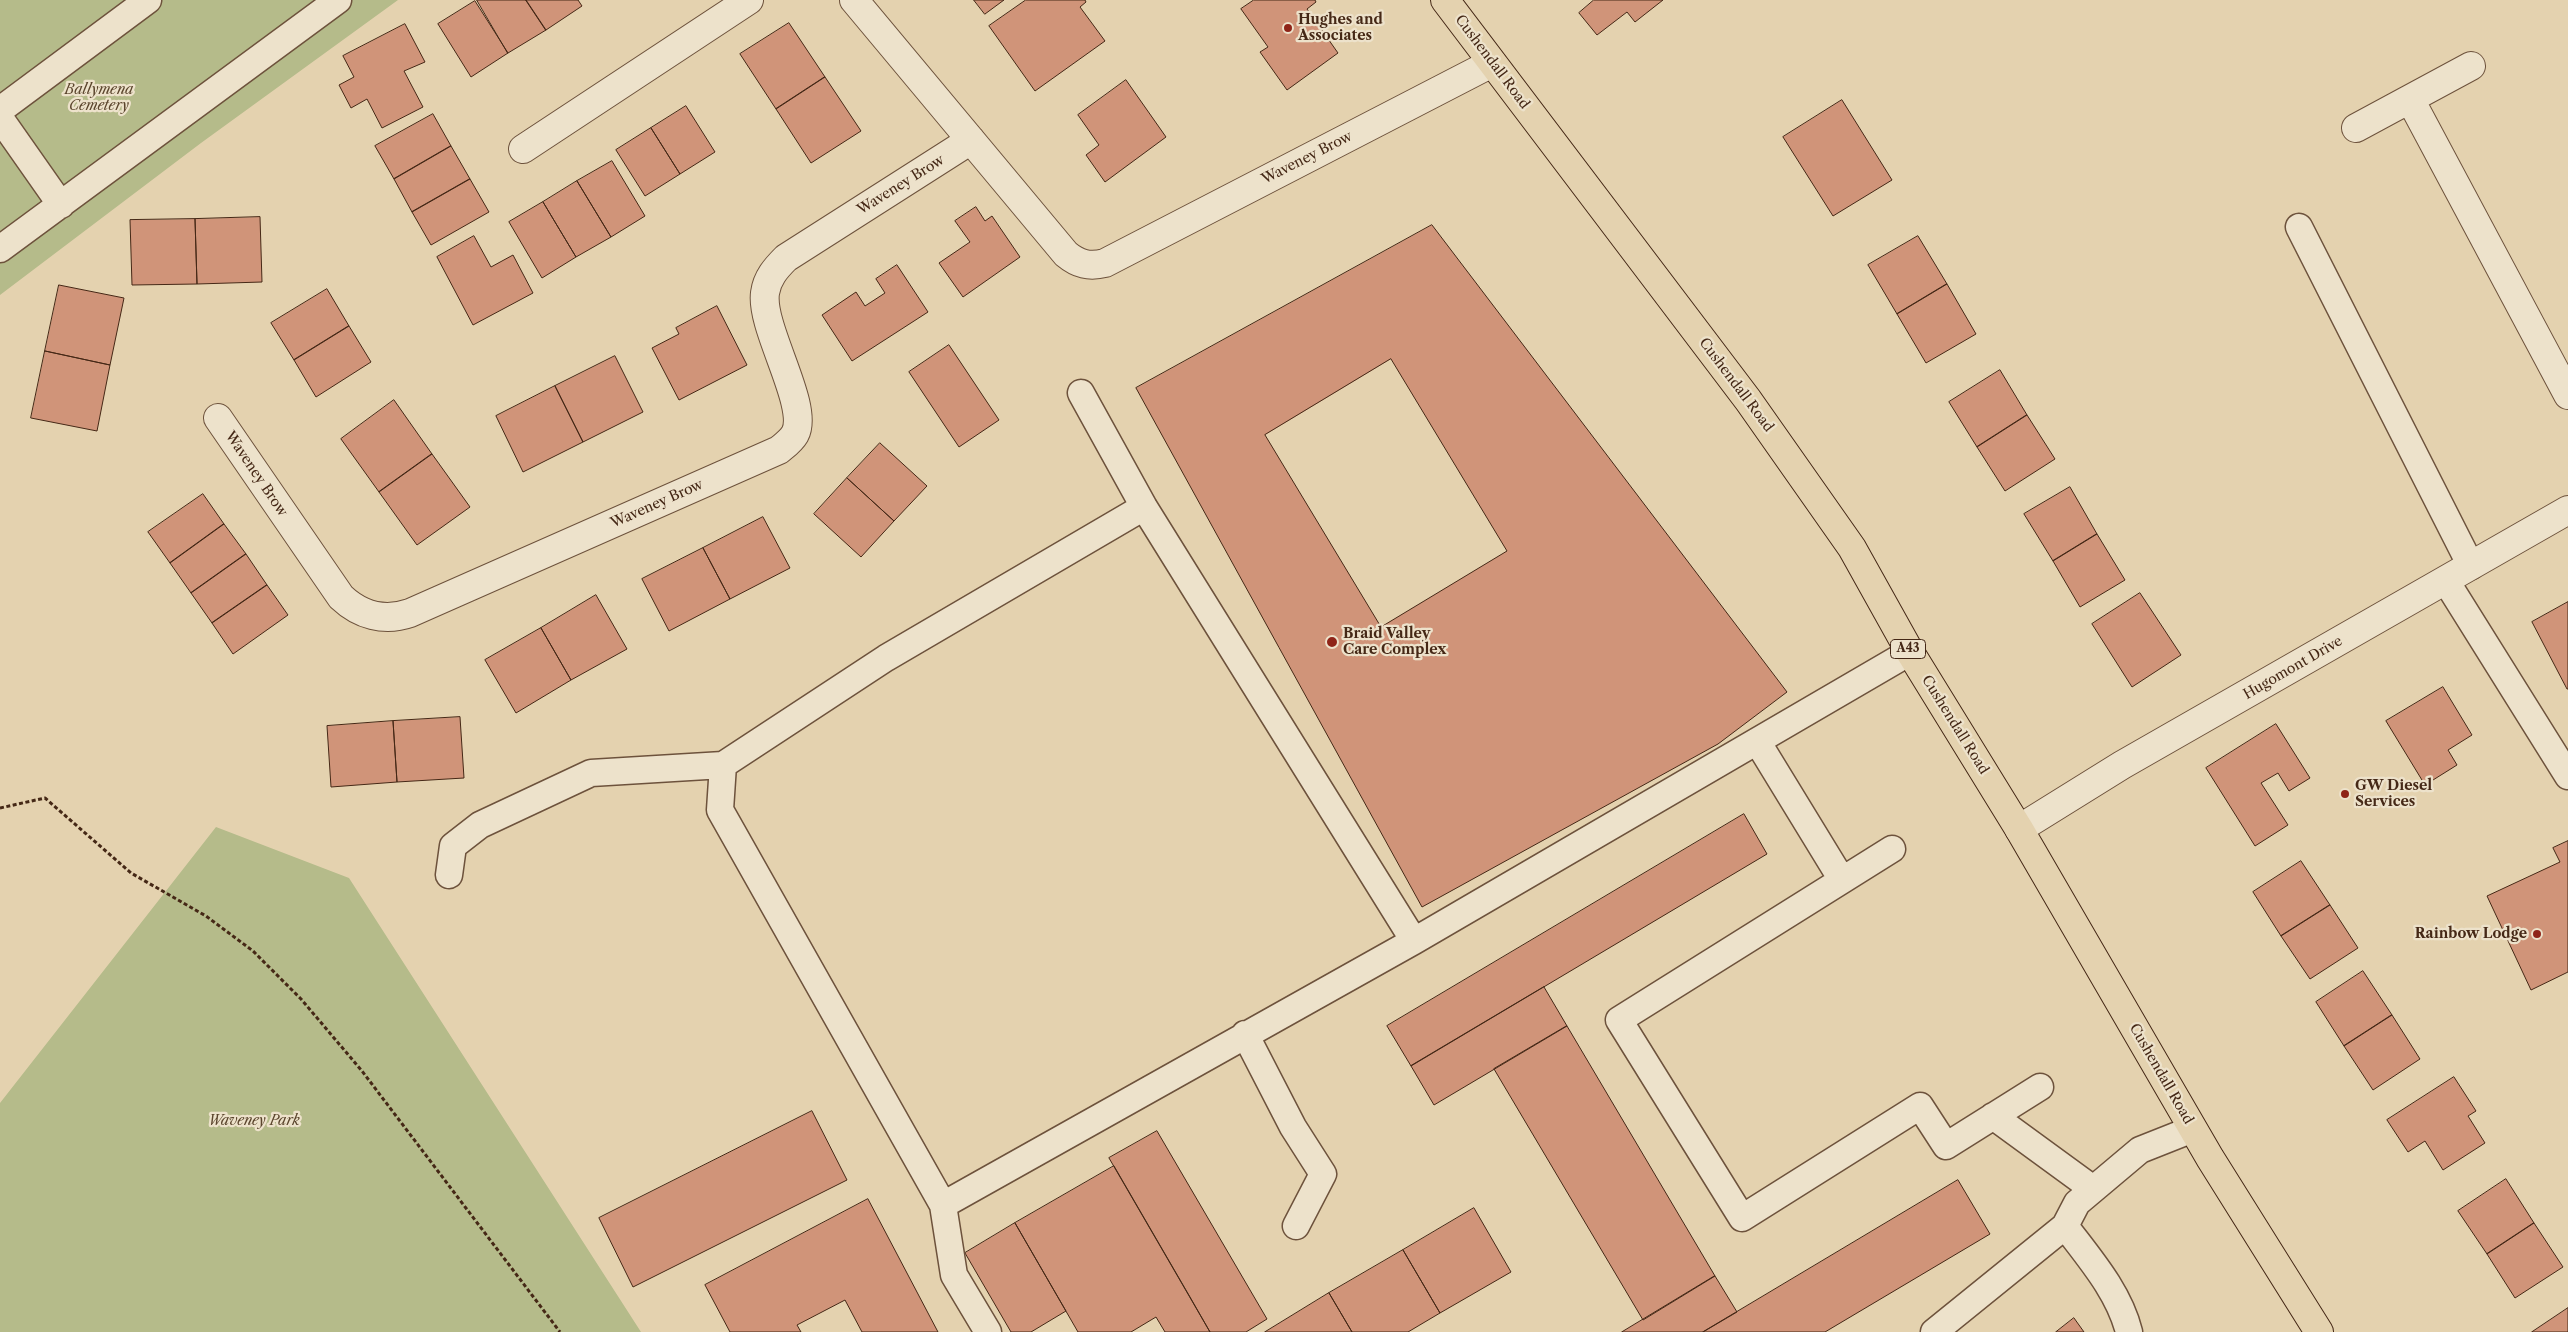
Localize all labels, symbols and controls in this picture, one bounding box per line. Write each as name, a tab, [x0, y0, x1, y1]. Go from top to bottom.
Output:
place label: Hughes and Associates	[1298, 12, 1383, 44]
street label: Cushendall Road	[1451, 12, 1533, 112]
marker: Hughes and Associates	[1282, 22, 1294, 34]
park label: Ballymena Cemetery	[65, 82, 133, 114]
street label: Waveney Brow	[1259, 128, 1355, 188]
street label: Waveney Brow	[854, 152, 948, 218]
street label: Cushendall Road	[1695, 335, 1777, 435]
street label: Waveney Brow	[221, 428, 291, 520]
street label: Waveney Brow	[608, 476, 706, 532]
place label: Braid Valley Care Complex	[1343, 626, 1446, 658]
street label: Hugomont Drive	[2240, 633, 2346, 703]
marker: Braid Valley Care Complex	[1325, 635, 1339, 649]
road number: A43	[1890, 640, 1926, 659]
street label: Cushendall Road	[1918, 672, 1992, 778]
place label: GW Diesel Services	[2355, 778, 2432, 810]
marker: GW Diesel Services	[2339, 788, 2351, 800]
place label: Rainbow Lodge	[2415, 926, 2527, 942]
marker: Rainbow Lodge	[2531, 928, 2543, 940]
street label: Cushendall Road	[2125, 1021, 2197, 1127]
park label: Waveney Park	[208, 1113, 300, 1129]

